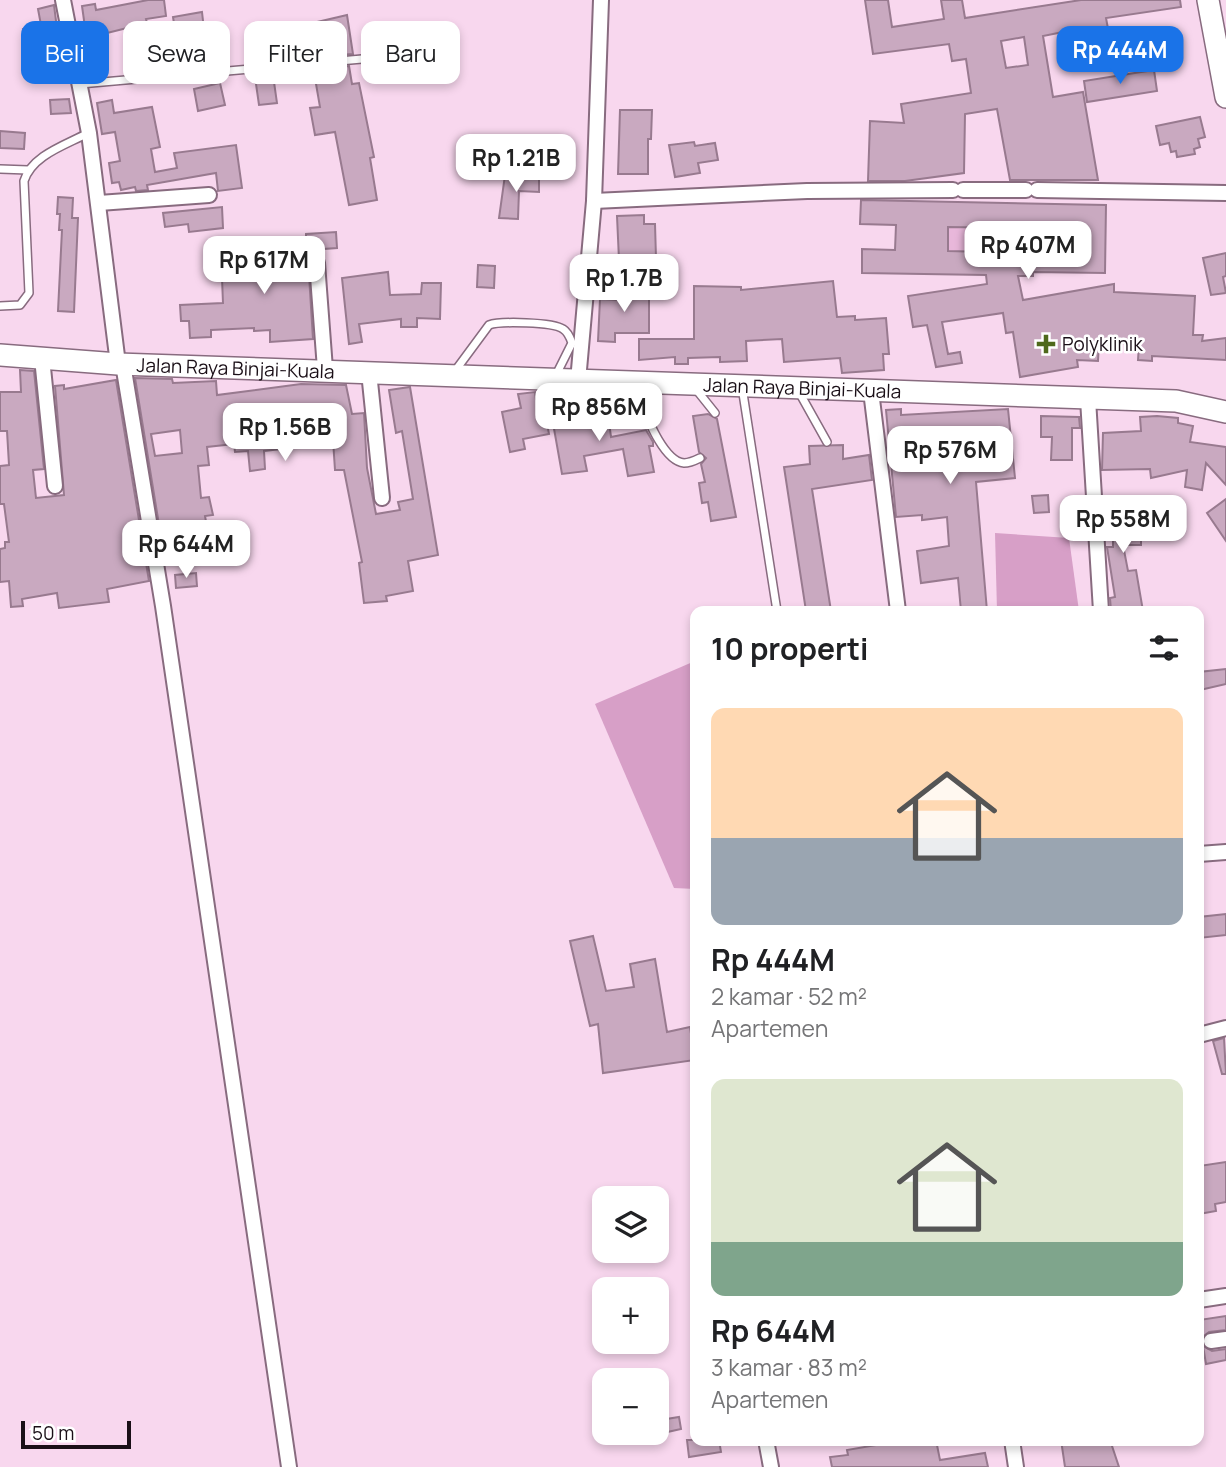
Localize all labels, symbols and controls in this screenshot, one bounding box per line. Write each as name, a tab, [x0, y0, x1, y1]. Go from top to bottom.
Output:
chip: Beli	[21, 21, 109, 84]
chip: Sewa	[123, 21, 230, 84]
chip: Filter	[244, 21, 347, 84]
chip: Baru	[361, 21, 460, 84]
pin: Rp 444M	[1055, 27, 1185, 86]
text: Rp 444M	[1072, 33, 1168, 65]
pin: Rp 1.21B	[444, 134, 588, 194]
text: Rp 1.21B	[472, 141, 560, 173]
pin: Rp 407M	[963, 222, 1093, 281]
text: Rp 407M	[980, 228, 1076, 260]
pin: Rp 617M	[199, 236, 329, 296]
text: Rp 617M	[219, 243, 309, 275]
pin: Rp 1.7B	[559, 254, 689, 314]
text: Rp 1.7B	[586, 261, 662, 293]
place label: Polyklinik	[1062, 331, 1143, 357]
marker: Polyklinik	[1036, 334, 1056, 354]
street label: Jalan Raya Binjai-Kuala	[136, 352, 335, 385]
street label: Jalan Raya Binjai-Kuala	[703, 371, 902, 404]
pin: Rp 856M	[534, 384, 664, 443]
text: Rp 856M	[551, 390, 647, 422]
pin: Rp 1.56B	[213, 404, 357, 463]
text: Rp 1.56B	[239, 410, 331, 442]
pin: Rp 576M	[885, 426, 1015, 486]
text: Rp 576M	[903, 433, 997, 465]
pin: Rp 558M	[1058, 496, 1188, 555]
text: Rp 558M	[1076, 502, 1170, 534]
pin: Rp 644M	[121, 520, 251, 580]
text: Rp 644M	[138, 527, 234, 559]
text: 10 properti	[711, 628, 869, 669]
icon: filters	[1145, 629, 1183, 667]
icon: home	[884, 753, 1010, 879]
text: Rp 444M	[711, 939, 835, 980]
text: 2 kamar · 52 m²	[711, 980, 867, 1012]
text: Apartemen	[711, 1012, 828, 1044]
icon: home	[884, 1124, 1010, 1250]
map controls	[592, 1186, 669, 1445]
button: layers	[592, 1186, 669, 1263]
button: +	[592, 1277, 669, 1354]
text: Rp 644M	[711, 1310, 836, 1351]
text: 3 kamar · 83 m²	[711, 1351, 867, 1383]
button: −	[592, 1368, 669, 1445]
text: Apartemen	[711, 1383, 828, 1415]
scale bar	[21, 1418, 131, 1450]
text: 50 m	[32, 1420, 74, 1446]

